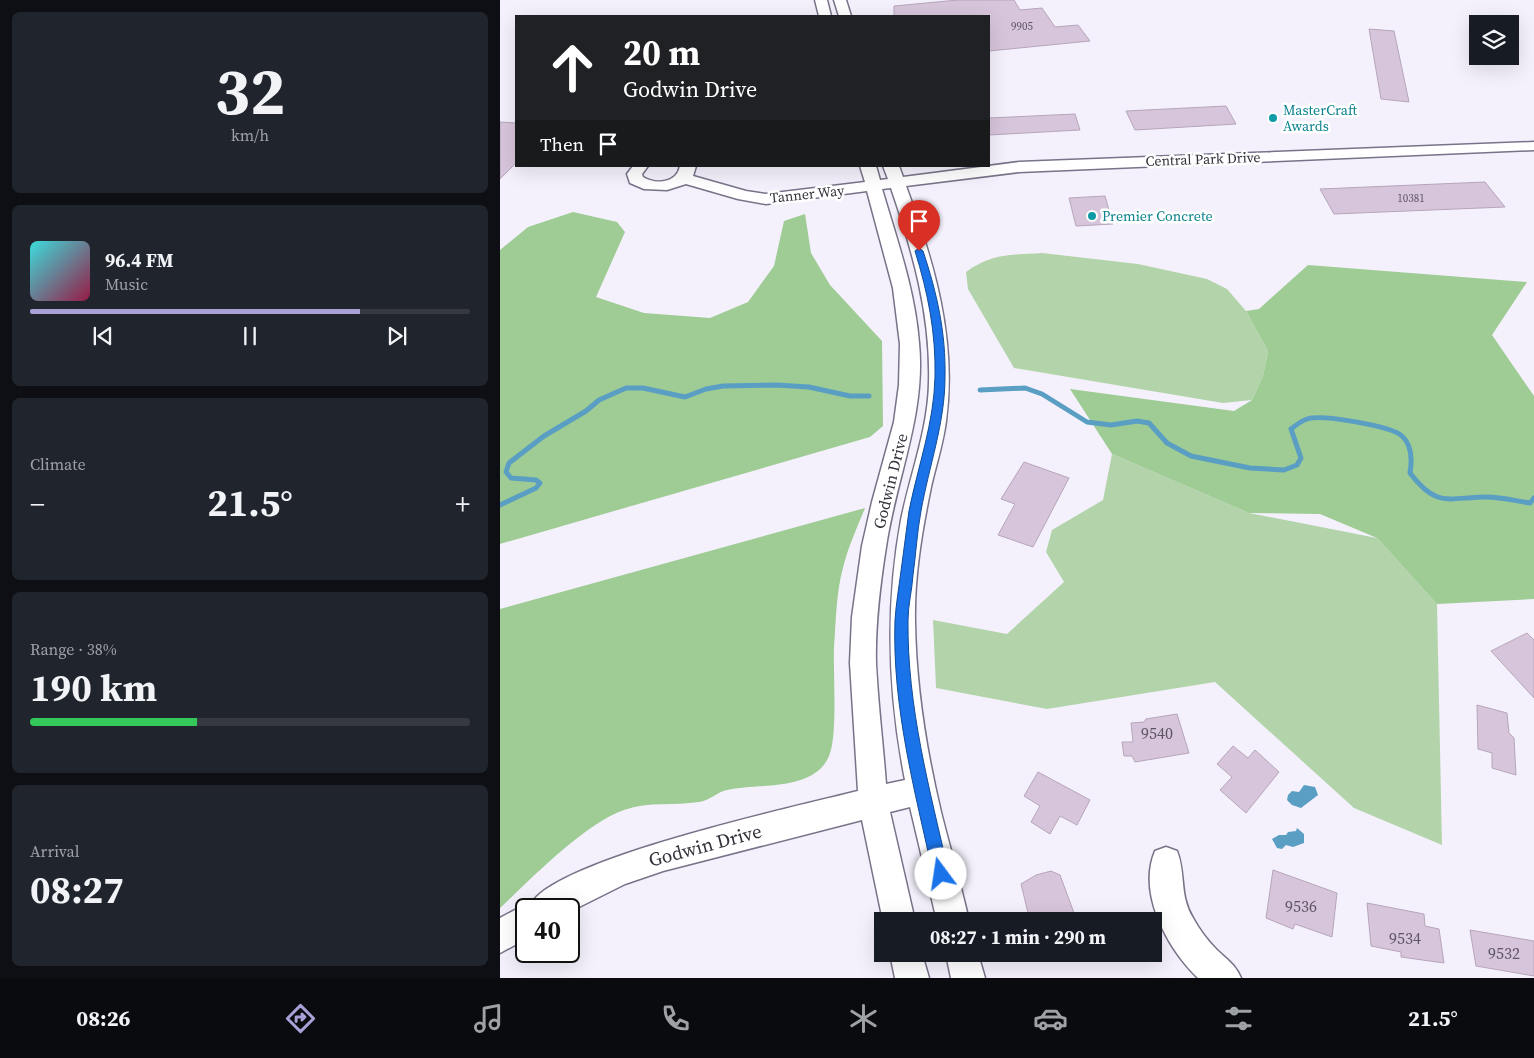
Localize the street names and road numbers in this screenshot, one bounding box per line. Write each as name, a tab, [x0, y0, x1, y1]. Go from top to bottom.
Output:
street label: Central Park Drive	[1145, 147, 1261, 171]
street label: Tanner Way	[769, 180, 846, 208]
street label: Godwin Drive	[868, 431, 912, 531]
street label: Godwin Drive	[646, 817, 764, 873]

